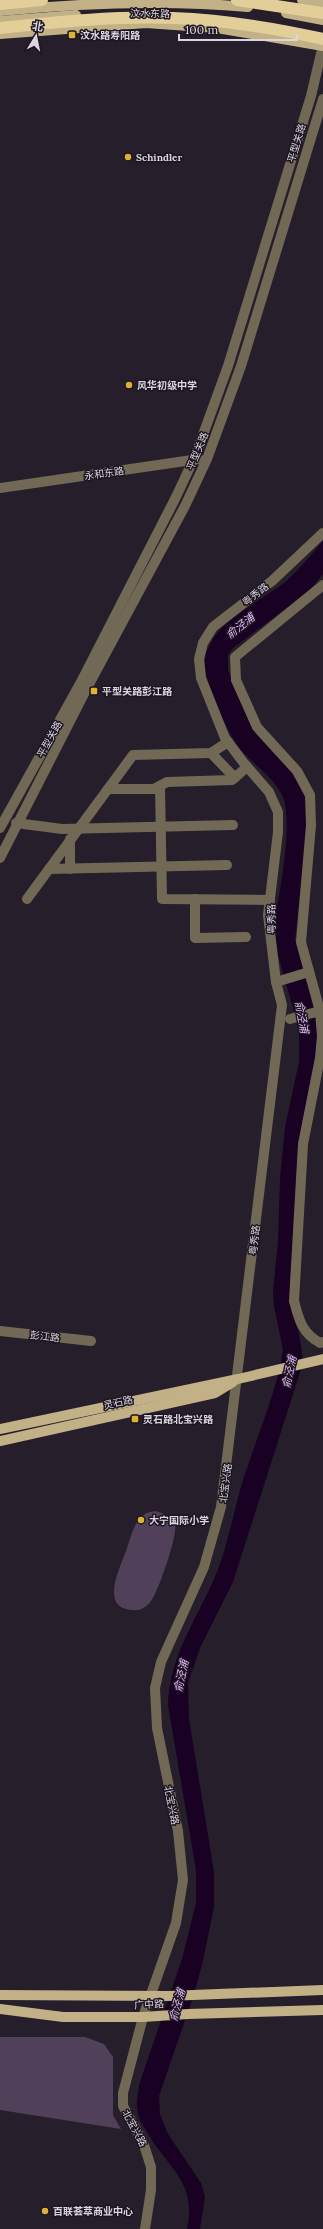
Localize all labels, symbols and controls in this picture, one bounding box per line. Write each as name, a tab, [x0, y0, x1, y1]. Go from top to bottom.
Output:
street label: 汶水东路	[130, 7, 170, 20]
north arrow	[16, 16, 56, 56]
scale bar	[179, 16, 297, 42]
text: 北	[31, 18, 44, 34]
text: 100 m	[185, 22, 218, 37]
place label: 汶水路寿阳路	[80, 29, 141, 42]
marker: 汶水路寿阳路	[67, 30, 77, 40]
street label: 平型关路	[284, 122, 309, 164]
place label: Schindler	[136, 151, 182, 164]
marker: Schindler	[123, 152, 133, 162]
place label: 风华初级中学	[137, 379, 197, 392]
marker: 风华初级中学	[124, 380, 134, 390]
street label: 平型关路	[184, 430, 211, 472]
street label: 永和东路	[83, 464, 125, 483]
street label: 粤秀路	[239, 580, 271, 609]
water label: 俞泾浦	[223, 609, 259, 642]
place label: 平型关路彭江路	[102, 685, 173, 698]
marker: 平型关路彭江路	[89, 686, 99, 696]
street label: 平型关路	[34, 719, 65, 760]
street label: 粤秀路	[265, 904, 278, 934]
water label: 俞泾浦	[292, 1000, 312, 1036]
street label: 粤秀路	[246, 1224, 263, 1256]
street label: 彭江路	[29, 1328, 61, 1345]
water label: 俞泾浦	[279, 1352, 300, 1390]
street label: 灵石路	[102, 1393, 134, 1412]
place label: 灵石路北宝兴路	[143, 1413, 214, 1426]
marker: 灵石路北宝兴路	[130, 1414, 140, 1424]
street label: 北宝兴路	[216, 1462, 235, 1504]
place label: 大宁国际小学	[149, 1514, 209, 1527]
marker: 大宁国际小学	[136, 1515, 146, 1525]
water label: 俞泾浦	[171, 1656, 192, 1694]
street label: 北宝兴路	[161, 1784, 182, 1826]
water label: 俞泾浦	[166, 1985, 189, 2023]
street label: 广中路	[134, 1997, 164, 2012]
street label: 北宝兴路	[119, 2108, 150, 2149]
place label: 百联荟萃商业中心	[53, 2205, 133, 2218]
marker: 百联荟萃商业中心	[40, 2206, 50, 2216]

